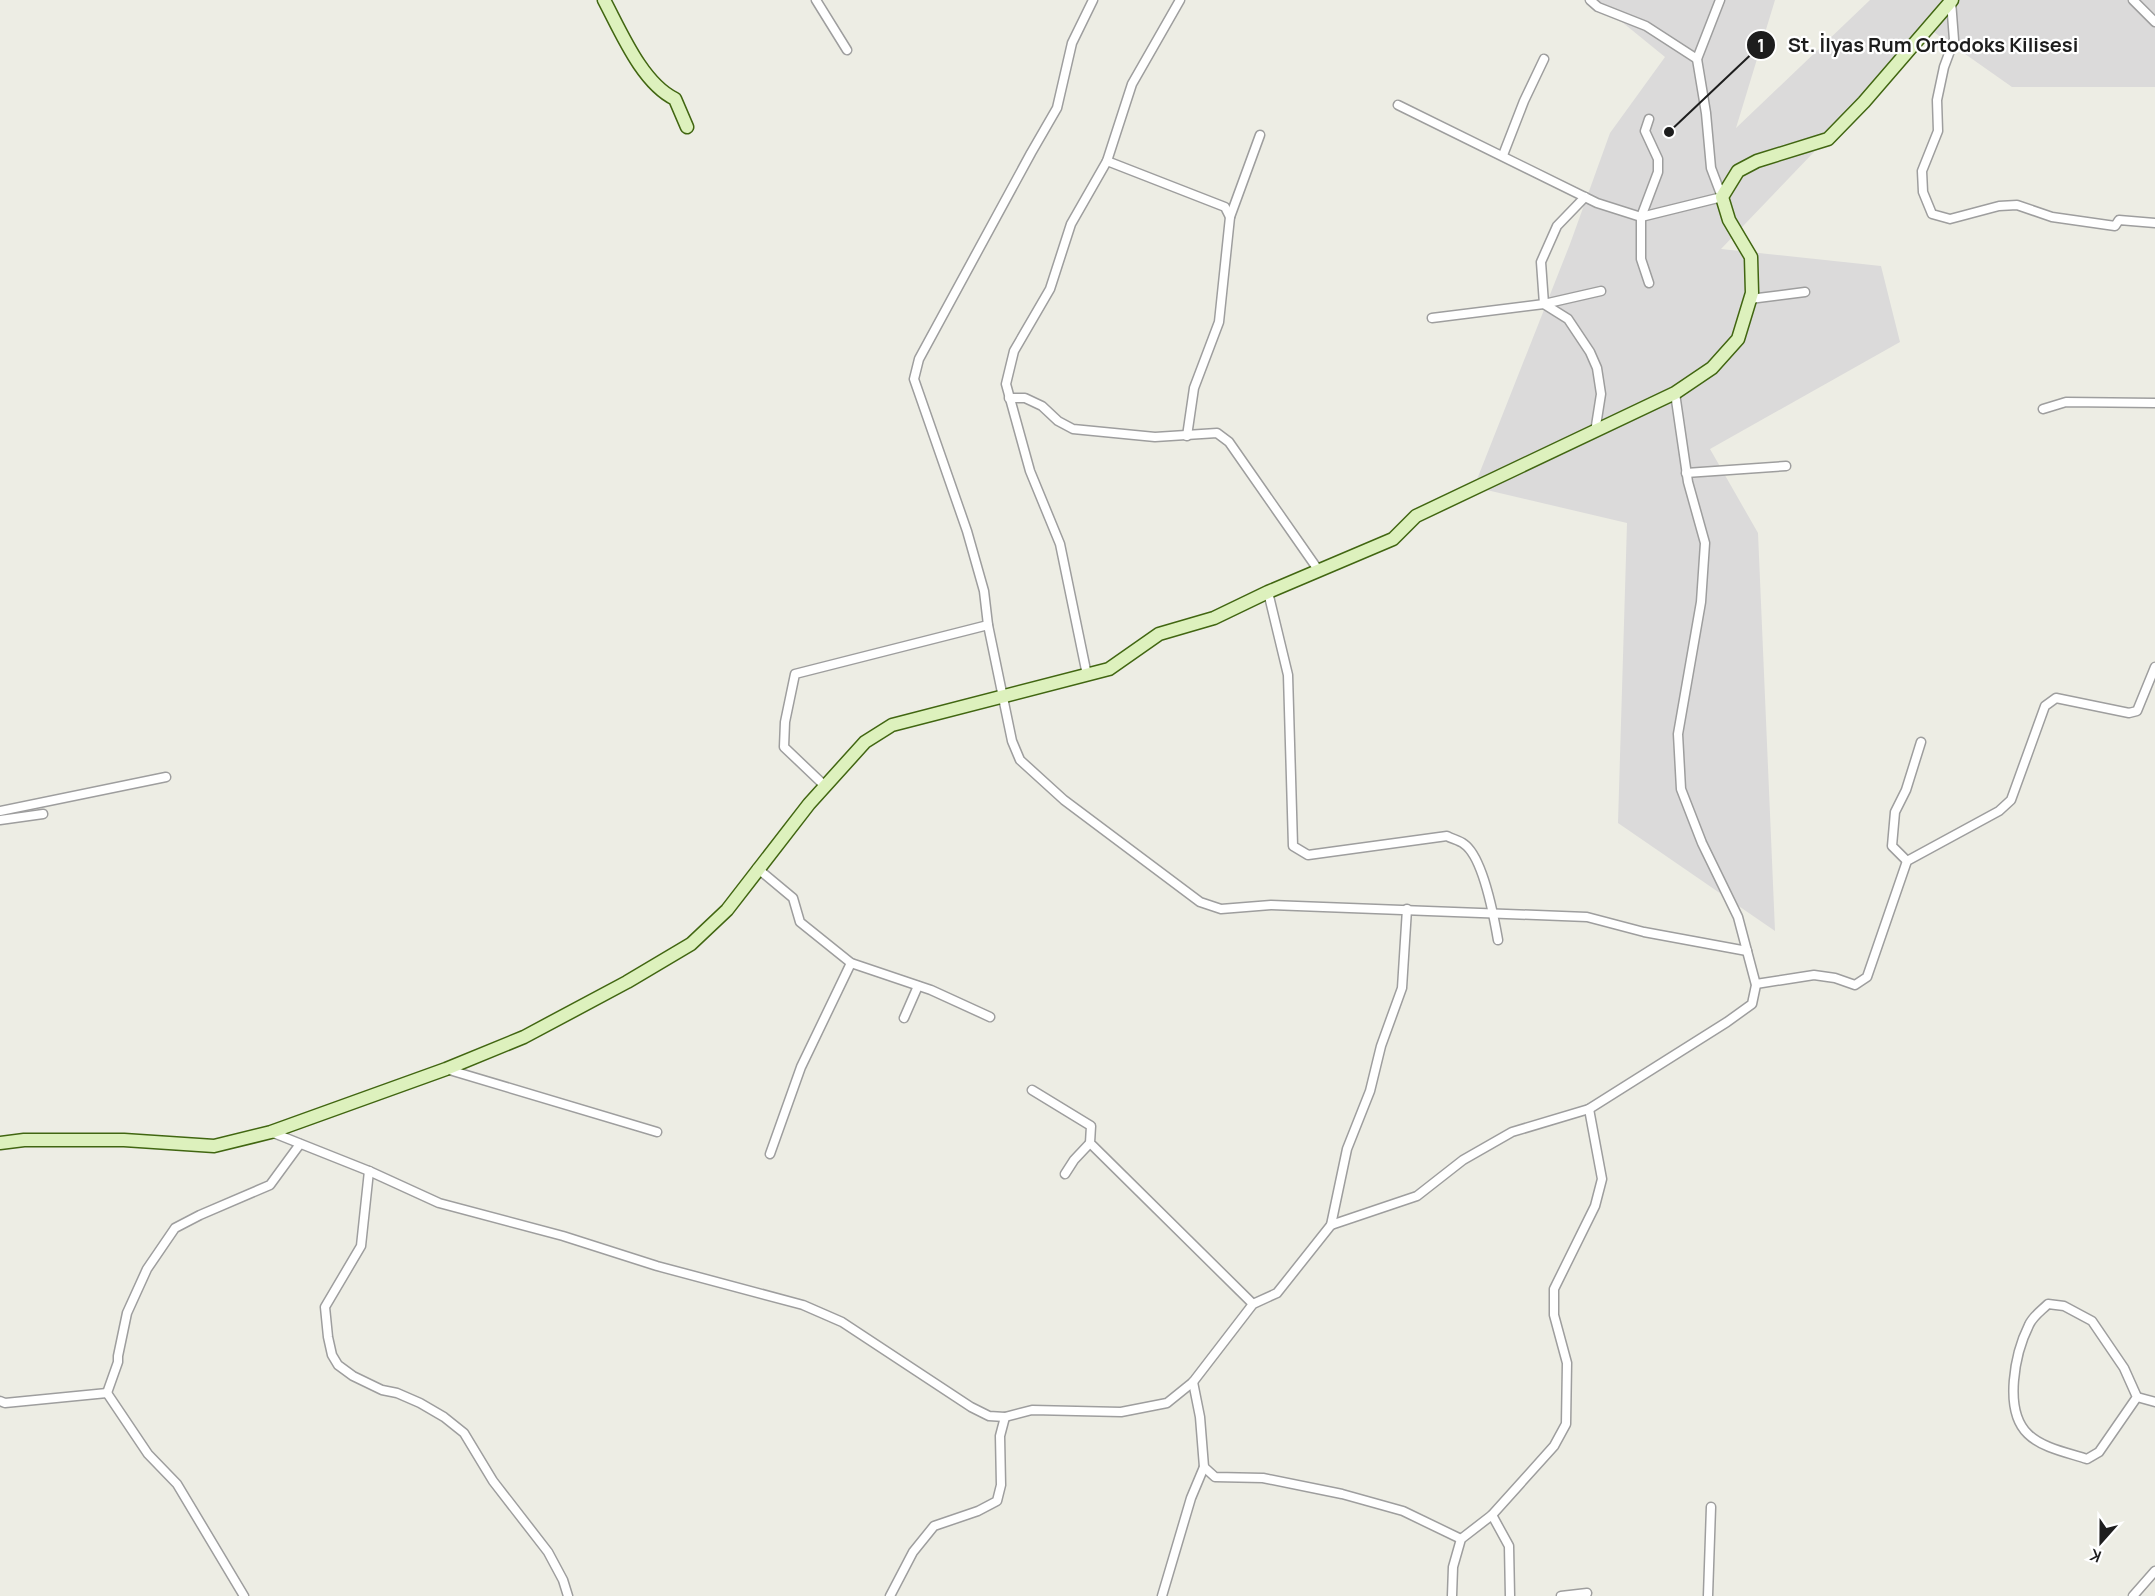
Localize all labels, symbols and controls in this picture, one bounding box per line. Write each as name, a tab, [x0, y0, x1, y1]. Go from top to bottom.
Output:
callout: St. İlyas Rum Ortodoks Kilisesi	[1746, 26, 2090, 64]
text: St. İlyas Rum Ortodoks Kilisesi	[1788, 31, 2078, 58]
text: 1	[1757, 33, 1765, 57]
north arrow	[2071, 1512, 2131, 1572]
text: K	[2086, 1544, 2104, 1568]

